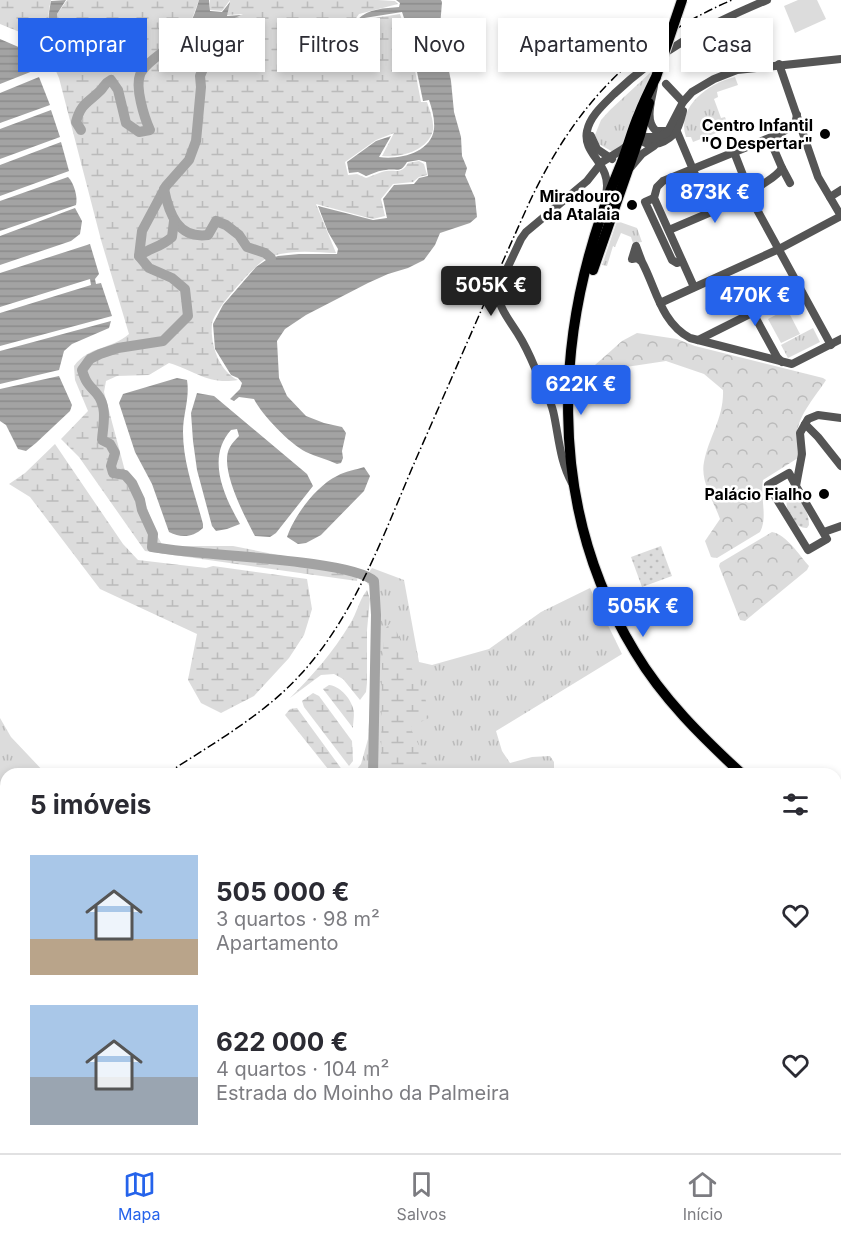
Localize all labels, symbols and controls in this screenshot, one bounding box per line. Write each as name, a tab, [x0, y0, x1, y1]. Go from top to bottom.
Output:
chip: Comprar	[18, 18, 147, 72]
chip: Alugar	[159, 18, 265, 72]
chip: Filtros	[277, 18, 380, 72]
chip: Novo	[392, 18, 486, 72]
chip: Apartamento	[498, 18, 669, 72]
chip: Casa	[681, 18, 773, 72]
place label: Centro Infantil "O Despertar"	[701, 115, 813, 153]
marker: Centro Infantil "O Despertar"	[818, 127, 832, 141]
pin: 873K €	[666, 173, 764, 224]
text: 873K €	[680, 180, 750, 204]
place label: Miradouro da Atalaia	[539, 186, 620, 224]
marker: Miradouro da Atalaia	[625, 198, 639, 212]
pin: 505K €	[442, 266, 540, 317]
text: 505K €	[455, 273, 527, 297]
pin: 470K €	[706, 276, 804, 327]
text: 470K €	[719, 283, 791, 307]
pin: 622K €	[532, 365, 630, 416]
text: 622K €	[546, 372, 617, 396]
place label: Palácio Fialho	[704, 484, 812, 504]
marker: Palácio Fialho	[817, 487, 831, 501]
pin: 505K €	[594, 587, 692, 638]
text: 505K €	[607, 594, 679, 618]
icon: filters	[779, 788, 812, 821]
text: 5 imóveis	[30, 789, 151, 820]
text: 505 000 €	[216, 876, 349, 907]
icon: home	[78, 879, 150, 951]
icon: heart	[779, 899, 812, 932]
text: 3 quartos · 98 m²	[216, 907, 380, 931]
text: Apartamento	[216, 931, 339, 955]
text: 622 000 €	[216, 1026, 348, 1057]
icon: home	[78, 1029, 150, 1101]
icon: heart	[779, 1049, 812, 1082]
text: 4 quartos · 104 m²	[216, 1057, 389, 1081]
text: Estrada do Moinho da Palmeira	[216, 1081, 510, 1105]
tab: Mapa	[118, 1168, 160, 1224]
tab: Salvos	[397, 1168, 447, 1224]
tab: Início	[683, 1168, 723, 1224]

